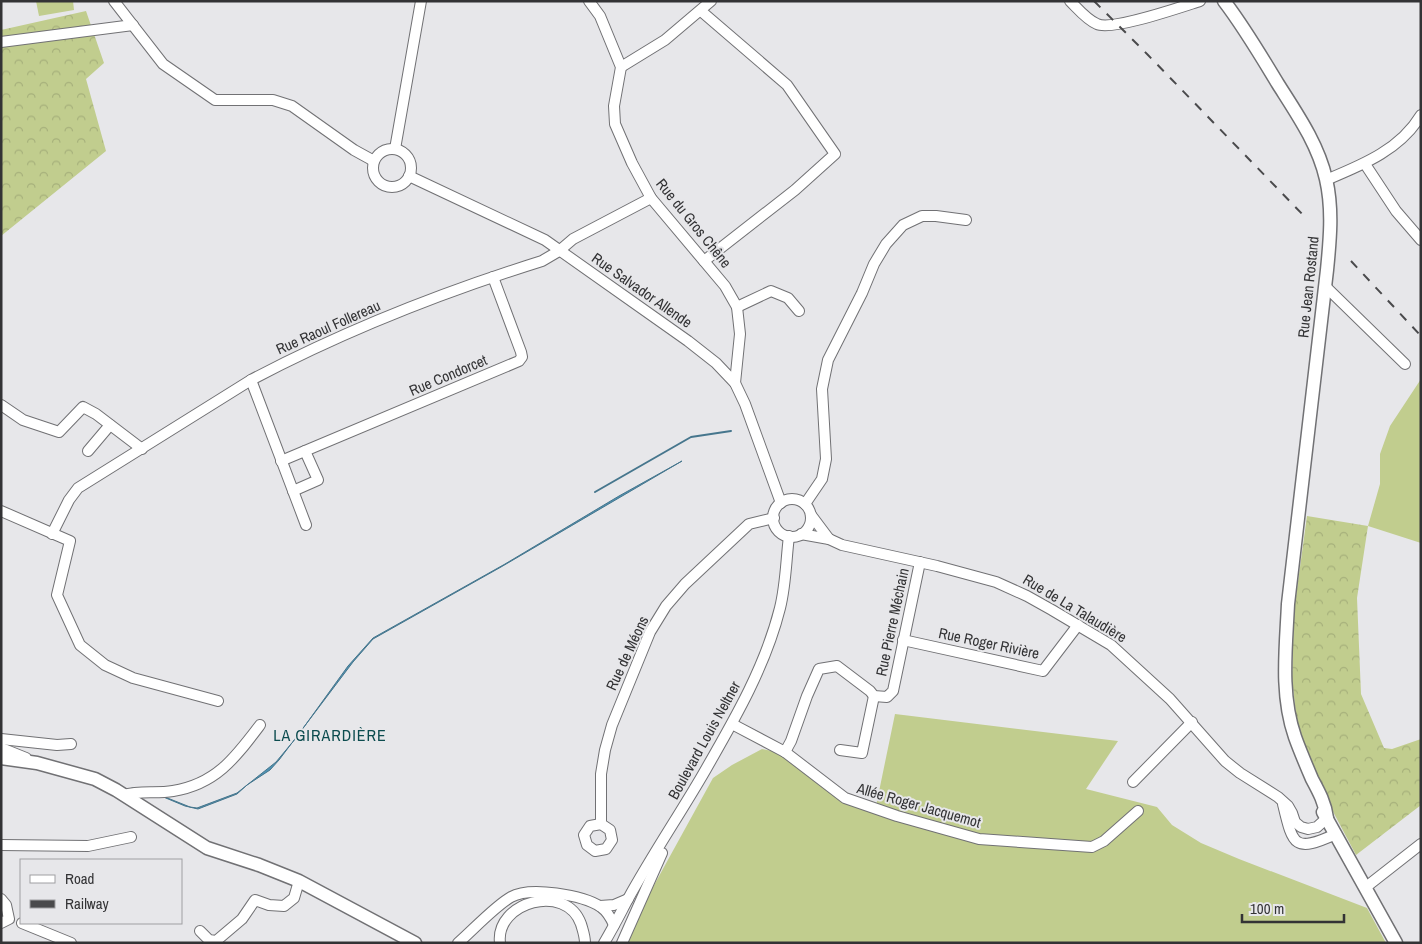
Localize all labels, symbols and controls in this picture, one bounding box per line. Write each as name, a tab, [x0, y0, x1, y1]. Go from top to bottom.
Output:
street label: Rue du Gros Chêne	[651, 174, 737, 272]
street label: Rue Jean Rostand	[1292, 235, 1324, 339]
street label: Rue Salvador Allende	[588, 247, 697, 333]
street label: Rue Raoul Follereau	[272, 295, 384, 359]
street label: Rue Condorcet	[406, 349, 491, 401]
street label: Rue Pierre Méchain	[870, 566, 914, 678]
street label: Rue de La Talaudière	[1019, 569, 1131, 647]
street label: Rue de Méons	[601, 612, 653, 694]
street label: Rue Roger Rivière	[937, 622, 1041, 664]
street label: Boulevard Louis Neltner	[663, 677, 745, 803]
district label: LA GIRARDIÈRE	[273, 724, 387, 746]
street label: Allée Roger Jacquemot	[854, 777, 984, 833]
legend	[20, 859, 182, 924]
text: Road	[65, 868, 94, 889]
scale bar	[1242, 892, 1344, 924]
text: Railway	[65, 893, 110, 914]
text: 100 m	[1250, 898, 1284, 919]

